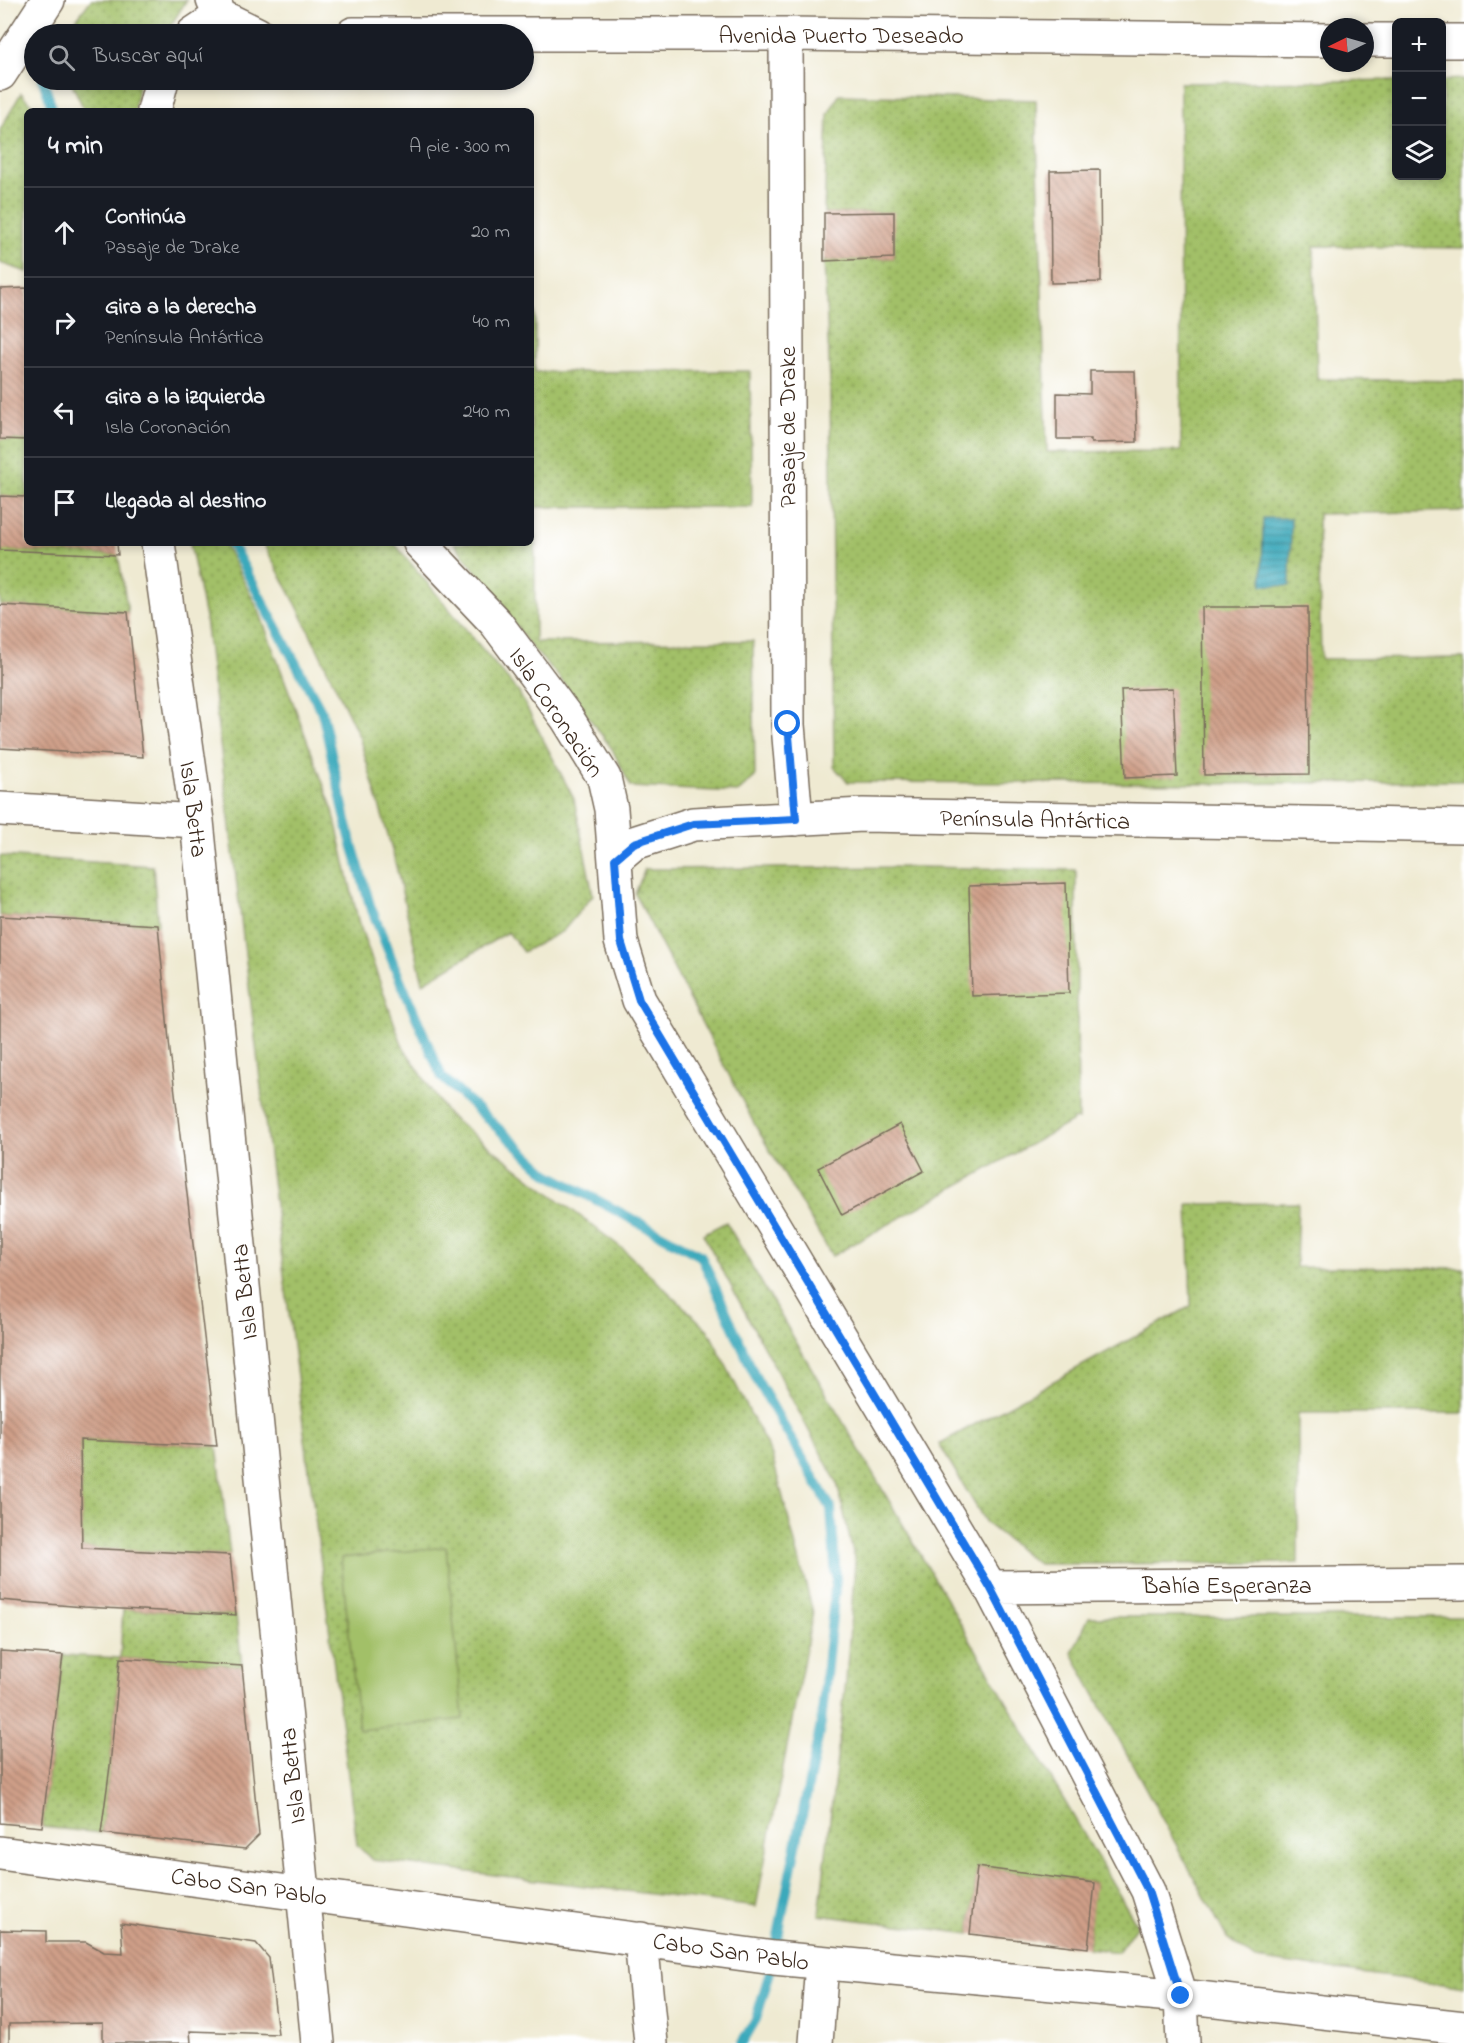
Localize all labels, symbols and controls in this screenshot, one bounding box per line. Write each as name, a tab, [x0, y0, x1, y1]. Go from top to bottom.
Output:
north arrow	[1320, 18, 1374, 72]
map controls	[1392, 18, 1446, 180]
button: +	[1392, 18, 1446, 72]
street label: Avenida Puerto Deseado	[718, 20, 964, 55]
search box	[24, 24, 534, 90]
icon: search	[45, 41, 78, 74]
text: Buscar aquí	[93, 41, 203, 73]
button: −	[1392, 72, 1446, 126]
button: layers	[1392, 126, 1446, 180]
text: 4 min	[48, 128, 103, 166]
text: A pie · 300 m	[409, 133, 510, 162]
text: Continúa	[105, 202, 186, 234]
icon: ahead	[48, 216, 81, 249]
text: 20 m	[471, 218, 510, 247]
text: Pasaje de Drake	[105, 234, 240, 263]
text: Gira a la derecha	[105, 292, 256, 324]
icon: right	[48, 306, 81, 339]
text: 40 m	[473, 308, 510, 337]
text: Península Antártica	[105, 324, 264, 353]
street label: Pasaje de Drake	[772, 346, 807, 508]
text: Gira a la izquierda	[105, 382, 265, 414]
icon: left	[48, 396, 81, 429]
text: 240 m	[463, 398, 510, 427]
text: Isla Coronación	[105, 414, 230, 443]
icon: arrive	[48, 486, 81, 519]
text: Llegada al destino	[105, 486, 266, 518]
street label: Isla Coronación	[498, 641, 612, 786]
route start	[774, 710, 800, 736]
street label: Isla Betta	[168, 759, 215, 859]
street label: Península Antártica	[940, 802, 1130, 841]
street label: Isla Betta	[224, 1242, 269, 1342]
street label: Bahía Esperanza	[1141, 1570, 1312, 1605]
street label: Isla Betta	[272, 1726, 317, 1826]
street label: Cabo San Pablo	[168, 1860, 329, 1917]
street label: Cabo San Pablo	[650, 1925, 811, 1982]
route end	[1167, 1982, 1193, 2008]

